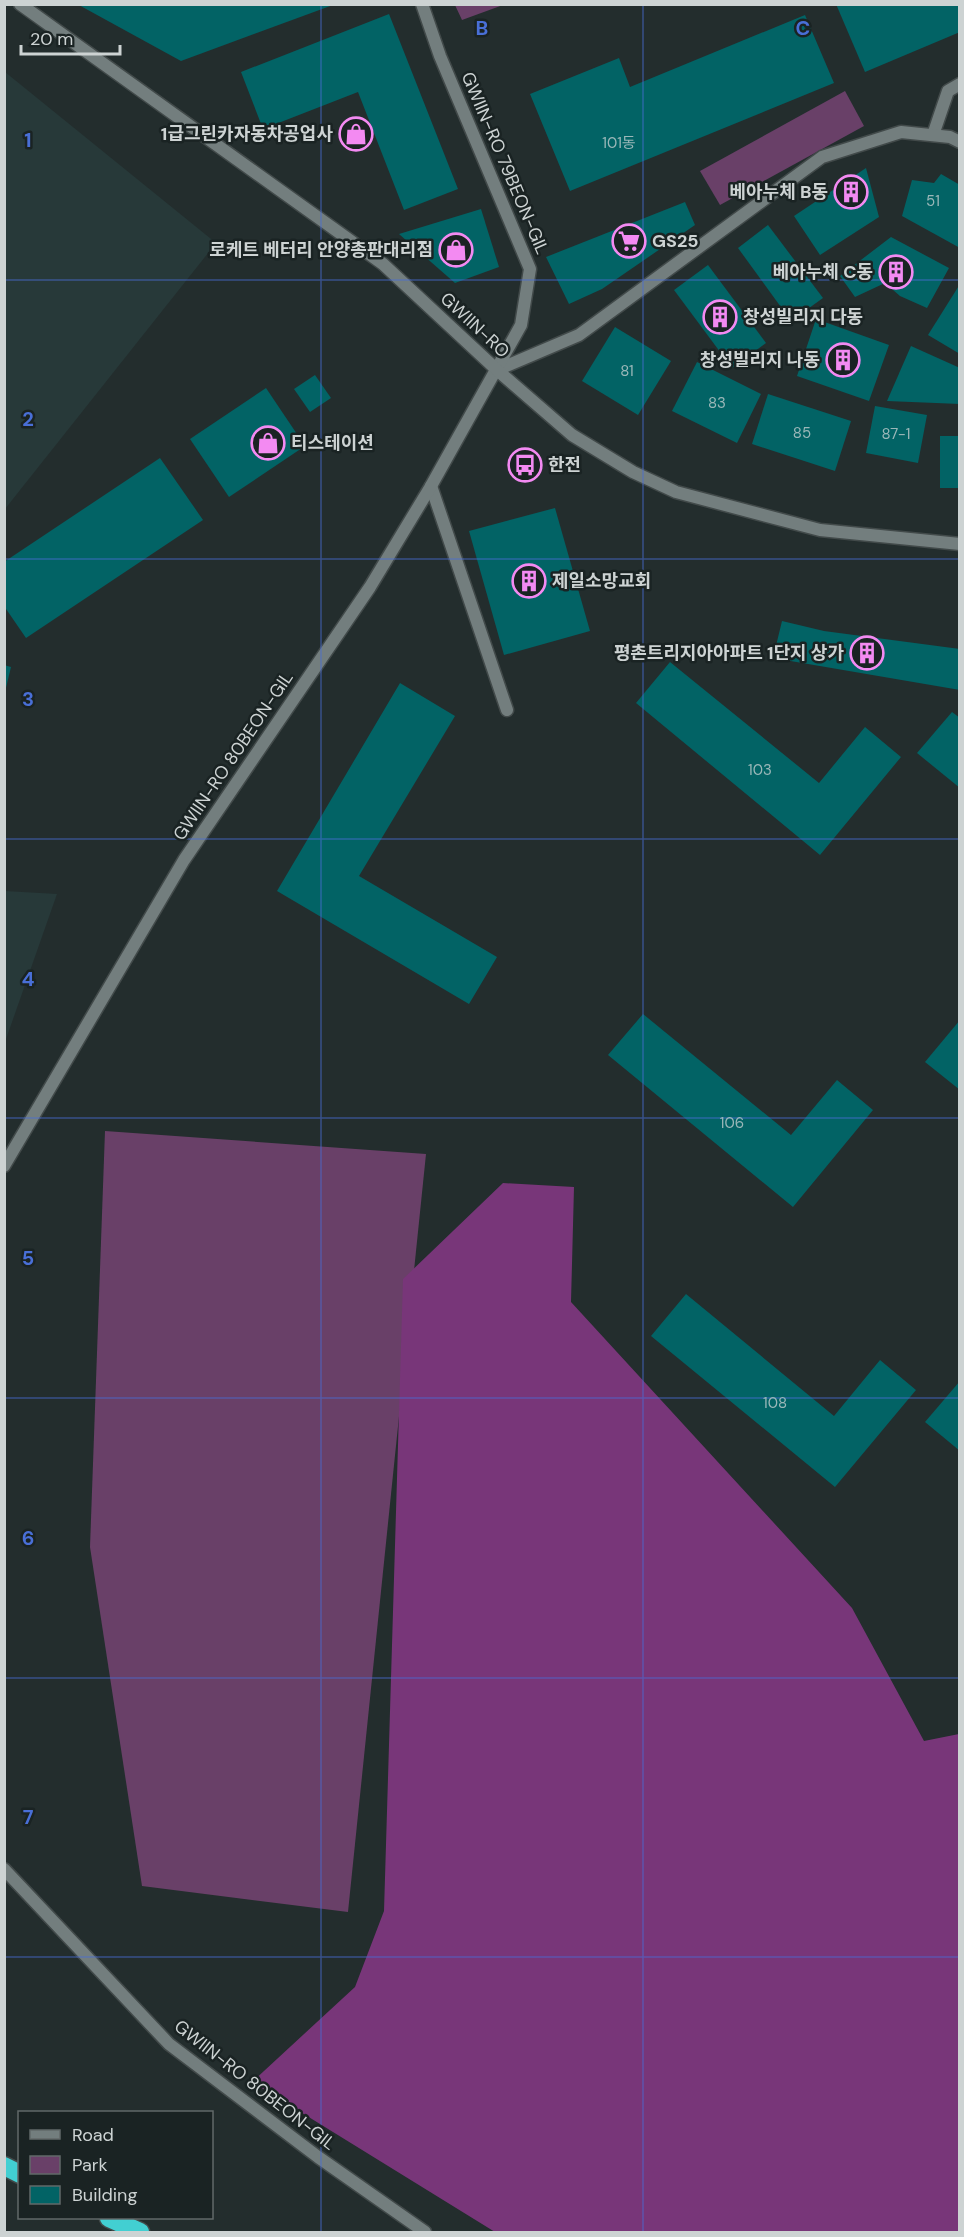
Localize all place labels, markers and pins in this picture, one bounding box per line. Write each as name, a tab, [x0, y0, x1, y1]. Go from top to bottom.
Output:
shop icon: 1급그린카자동차공업사	[338, 116, 374, 152]
place label: 1급그린카자동차공업사	[161, 122, 333, 146]
building icon: 베아누체 B동	[833, 174, 869, 210]
place label: 베아누체 B동	[729, 180, 828, 204]
supermarket icon: GS25	[611, 223, 647, 259]
place label: GS25	[652, 229, 698, 253]
shop icon: 로케트 베터리 안양총판대리점	[438, 232, 474, 268]
place label: 로케트 베터리 안양총판대리점	[209, 238, 433, 262]
building icon: 베아누체 C동	[878, 254, 914, 290]
place label: 베아누체 C동	[773, 260, 873, 284]
building icon: 창성빌리지 다동	[702, 299, 738, 335]
place label: 창성빌리지 다동	[743, 305, 863, 329]
building icon: 창성빌리지 나동	[825, 342, 861, 378]
place label: 창성빌리지 나동	[700, 348, 820, 372]
shop icon: 티스테이션	[250, 425, 286, 461]
place label: 티스테이션	[291, 431, 374, 455]
bus stop icon: 한전	[507, 447, 543, 483]
place label: 한전	[548, 453, 581, 477]
building icon: 제일소망교회	[511, 563, 547, 599]
place label: 제일소망교회	[552, 569, 651, 593]
building icon: 평촌트리지아아파트 1단지 상가	[849, 635, 885, 671]
place label: 평촌트리지아아파트 1단지 상가	[614, 641, 844, 665]

